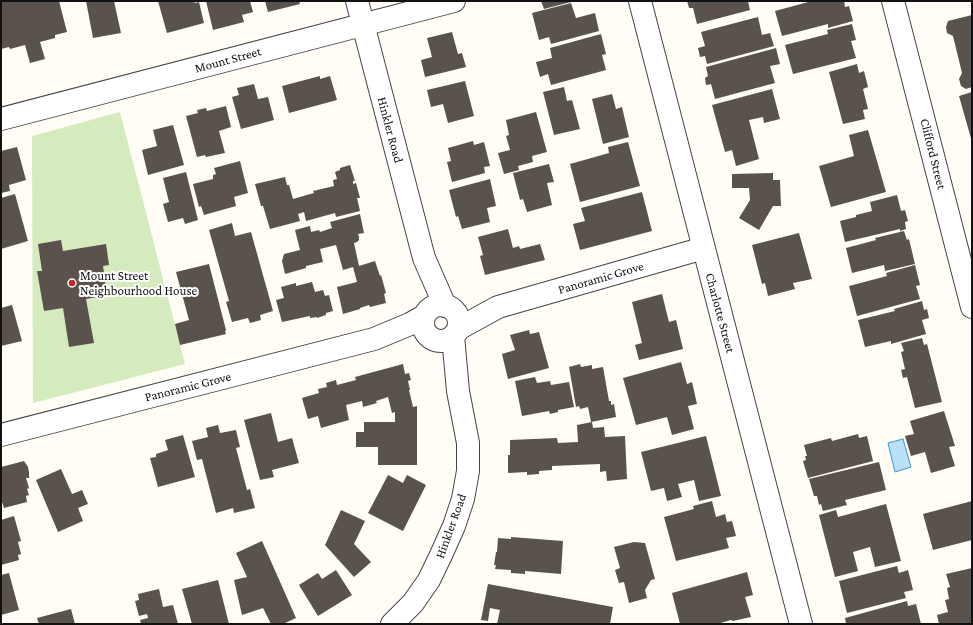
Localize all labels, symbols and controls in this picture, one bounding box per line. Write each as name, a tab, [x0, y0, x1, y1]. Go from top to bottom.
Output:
street label: Mount Street	[193, 44, 263, 76]
street label: Hinkler Road	[374, 95, 406, 165]
street label: Clifford Street	[917, 117, 949, 191]
street label: Panoramic Grove	[556, 258, 646, 298]
place label: Mount Street Neighbourhood House	[80, 268, 197, 299]
street label: Charlotte Street	[702, 271, 738, 355]
marker: Mount Street Neighbourhood House	[67, 278, 77, 288]
street label: Panoramic Grove	[143, 369, 233, 405]
street label: Hinkler Road	[432, 492, 470, 560]

